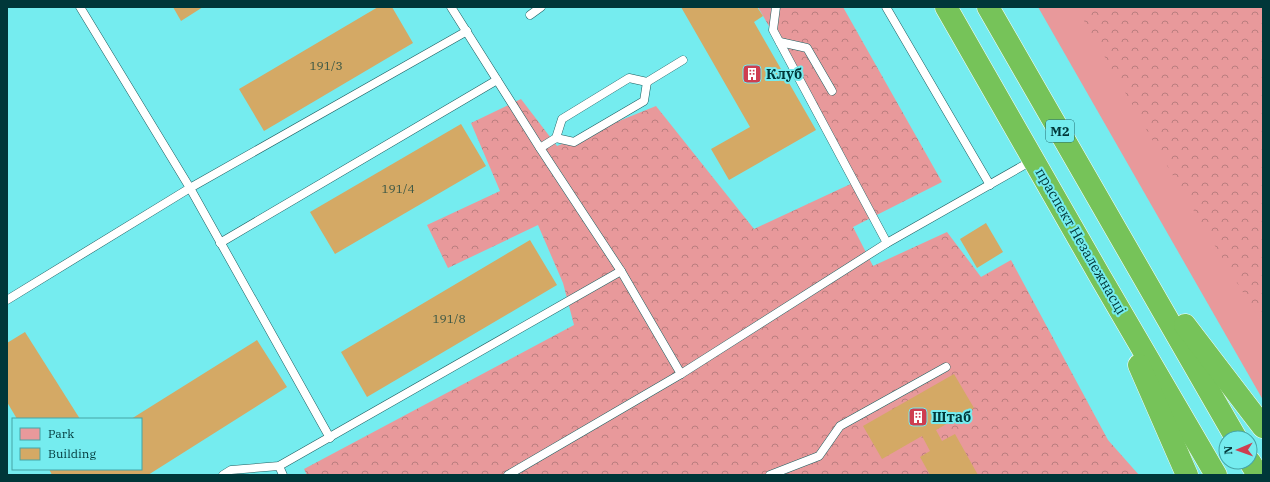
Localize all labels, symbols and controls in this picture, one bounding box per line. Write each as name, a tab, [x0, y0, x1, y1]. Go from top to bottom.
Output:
house number: 191/3	[309, 58, 343, 73]
building icon: Клуб	[741, 63, 763, 85]
place label: Клуб	[766, 65, 802, 83]
road number: М2	[1046, 120, 1074, 142]
street label: праспект Незалежнасці	[1032, 164, 1130, 318]
house number: 191/4	[381, 181, 415, 196]
house number: 191/8	[432, 311, 466, 326]
building icon: Штаб	[907, 406, 929, 428]
place label: Штаб	[932, 408, 971, 426]
legend	[12, 418, 142, 470]
text: Park	[48, 426, 74, 441]
north arrow	[1218, 430, 1258, 470]
text: N	[1221, 445, 1235, 455]
text: Building	[48, 446, 96, 461]

